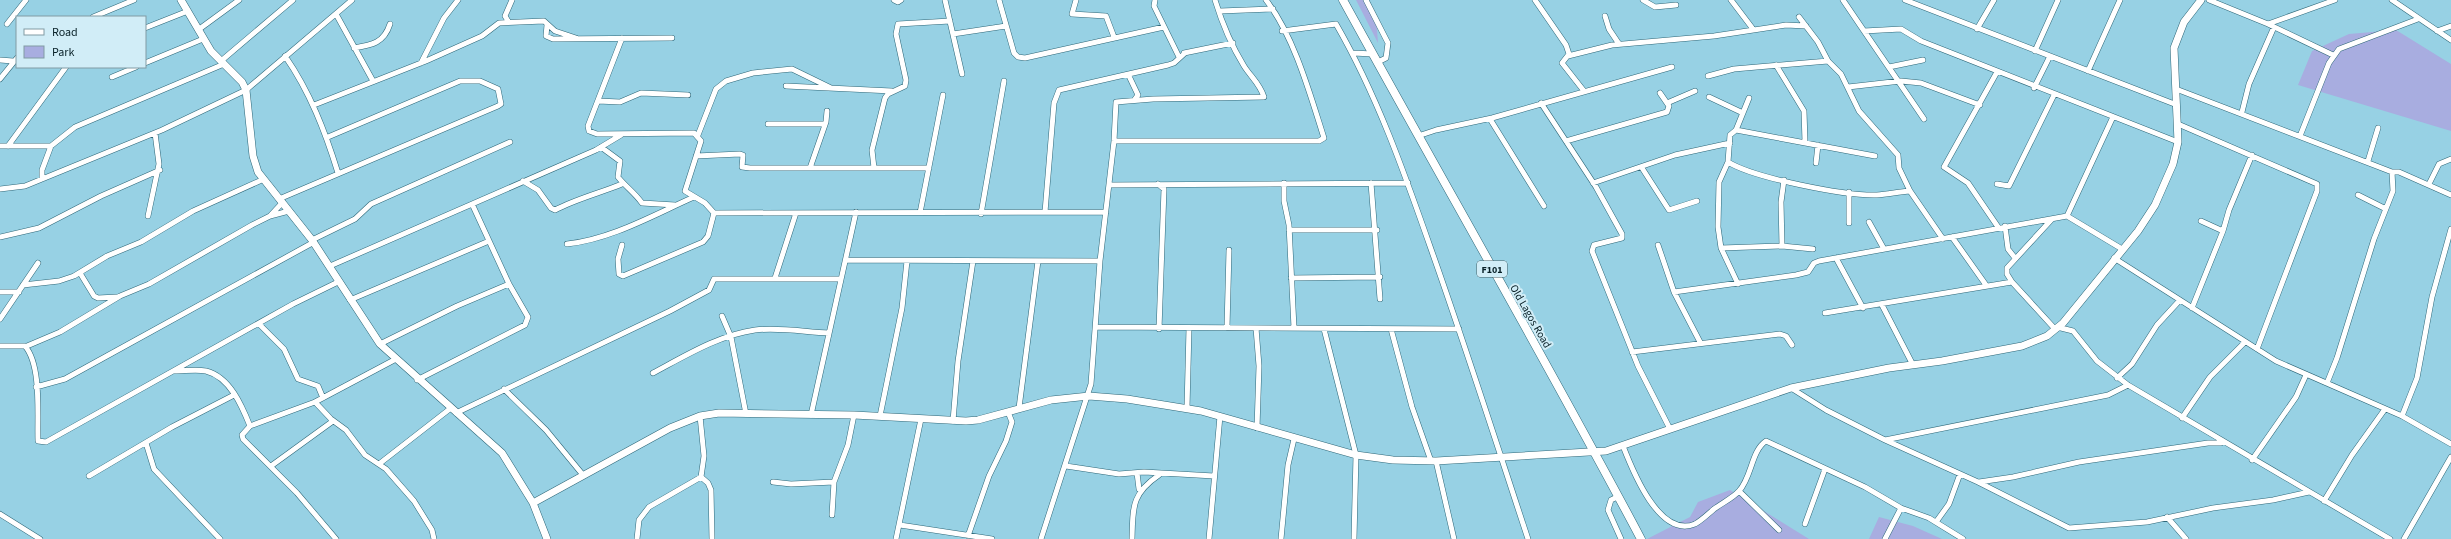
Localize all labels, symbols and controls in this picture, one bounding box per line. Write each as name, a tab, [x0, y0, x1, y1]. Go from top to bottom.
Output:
legend	[16, 16, 146, 68]
text: Road	[52, 24, 78, 41]
text: Park	[52, 44, 74, 61]
road number: F101	[1477, 261, 1507, 277]
street label: Old Lagos Road	[1506, 282, 1555, 351]

